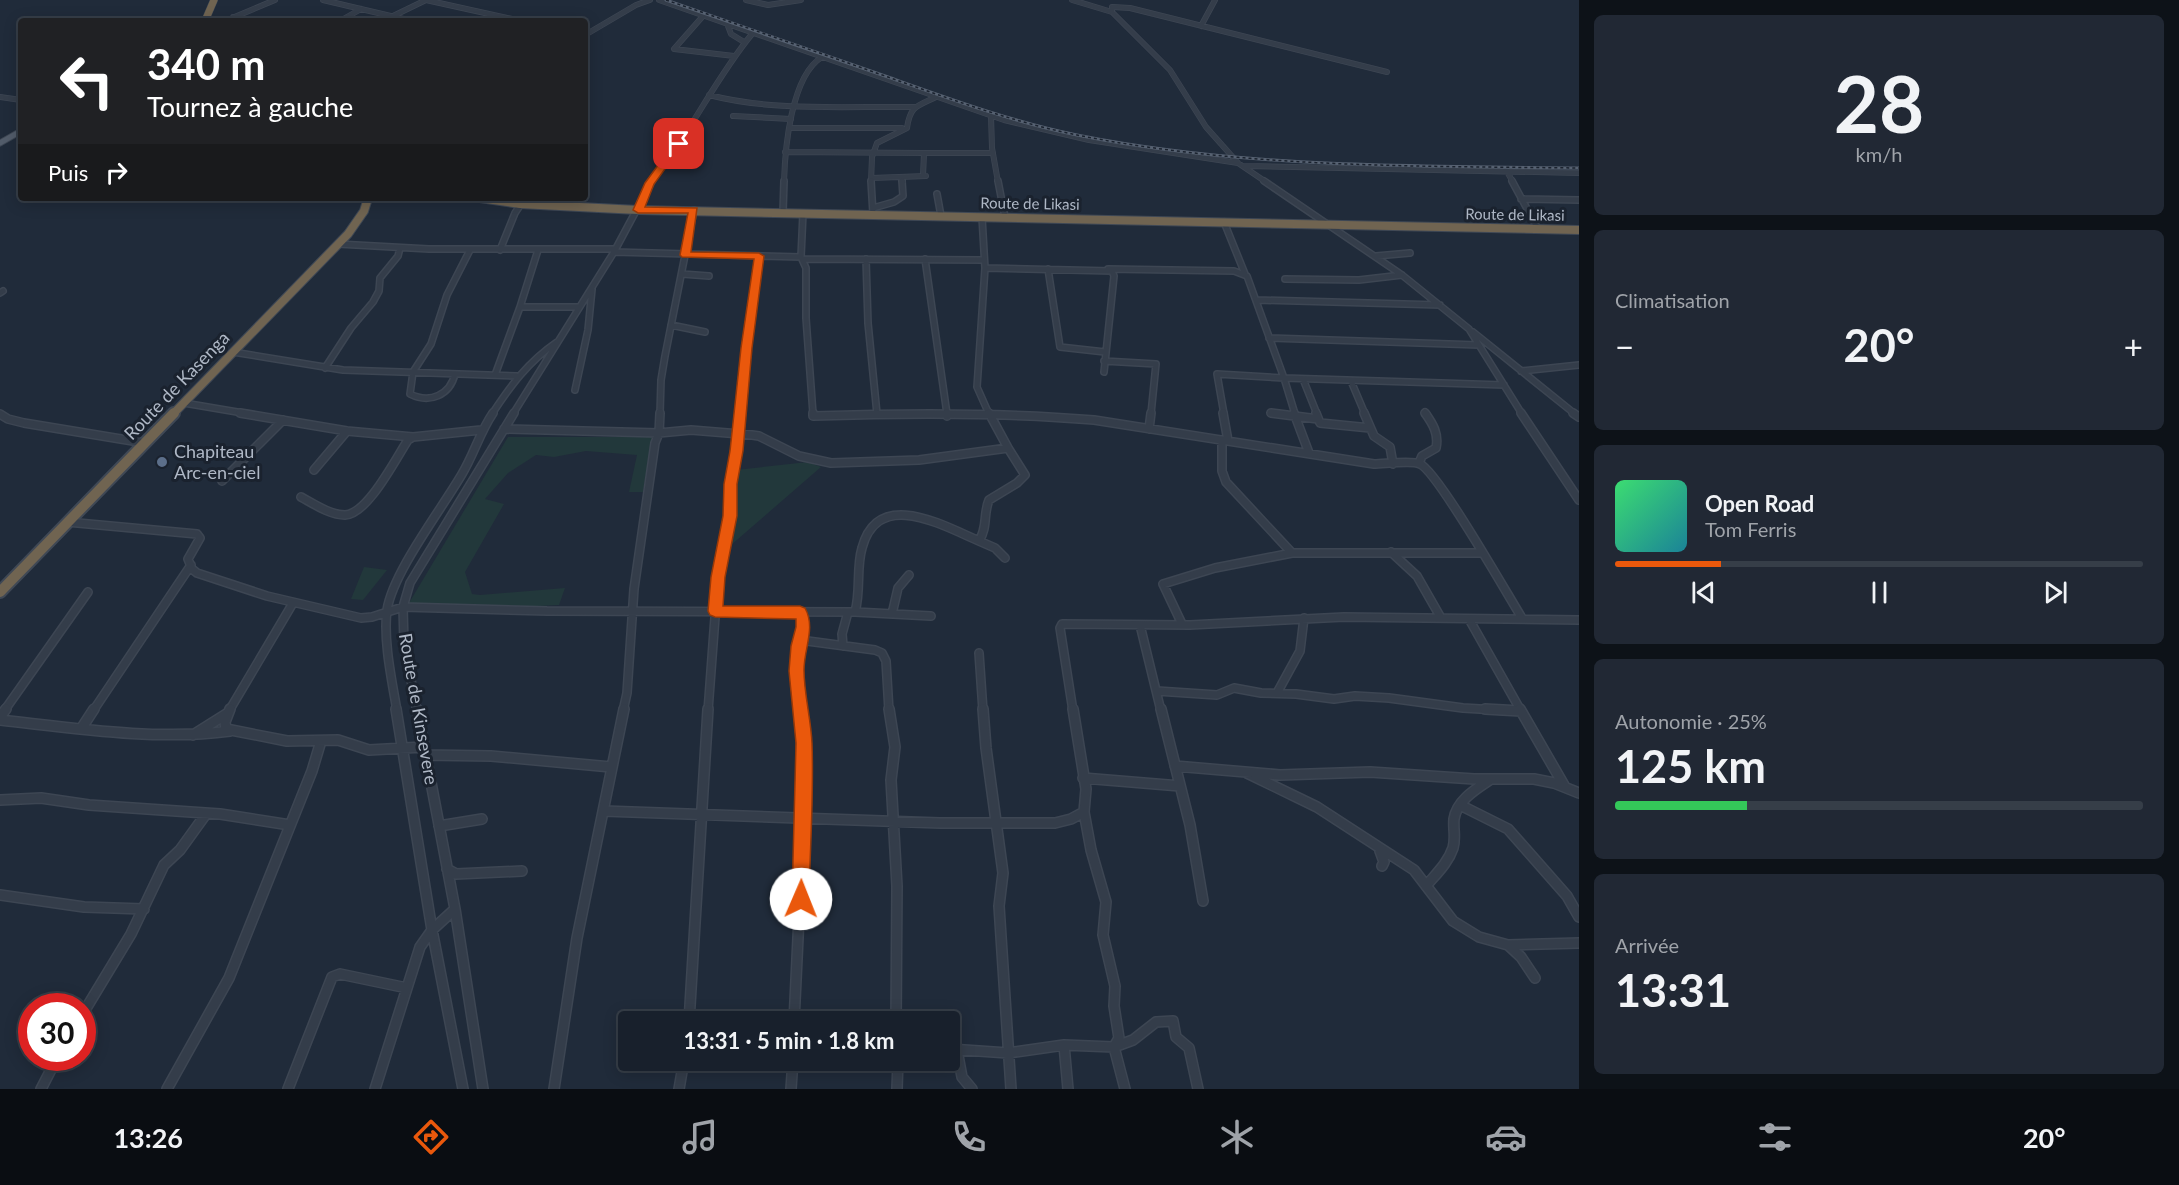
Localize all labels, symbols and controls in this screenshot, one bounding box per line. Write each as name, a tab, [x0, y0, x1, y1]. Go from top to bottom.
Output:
text: 340 m	[147, 39, 265, 89]
icon: left	[48, 42, 126, 120]
text: 28	[1834, 56, 1924, 150]
text: Tournez à gauche	[147, 90, 353, 123]
pin	[653, 118, 704, 169]
icon: arrive	[662, 127, 695, 160]
text: km/h	[1856, 142, 1902, 166]
icon: right	[100, 156, 133, 189]
text: Puis	[48, 159, 88, 186]
street label: Route de Likasi	[980, 193, 1080, 213]
street label: Route de Likasi	[1465, 204, 1565, 224]
text: Climatisation	[1615, 288, 1730, 312]
text: 20°	[1844, 318, 1914, 372]
text: −	[1615, 326, 1634, 366]
text: +	[2124, 326, 2143, 366]
street label: Route de Kasenga	[119, 327, 234, 444]
place label: Chapiteau Arc-en-ciel	[174, 440, 260, 483]
marker: Chapiteau Arc-en-ciel	[155, 455, 169, 469]
text: Open Road	[1705, 490, 1814, 517]
text: Tom Ferris	[1705, 517, 1796, 541]
icon: previous	[1687, 576, 1720, 609]
icon: pause	[1863, 576, 1896, 609]
icon: next	[2039, 576, 2072, 609]
street label: Route de Kinsevere	[395, 631, 443, 786]
text: Autonomie · 25%	[1615, 709, 1767, 733]
text: 125 km	[1615, 739, 1766, 793]
position arrow	[769, 867, 833, 931]
text: Arrivée	[1615, 933, 1679, 957]
text: 13:31	[1615, 963, 1731, 1017]
speed limit sign: 30	[18, 993, 96, 1071]
text: 13:31 · 5 min · 1.8 km	[684, 1027, 894, 1054]
icon: directions	[410, 1116, 452, 1158]
icon: music	[679, 1116, 721, 1158]
icon: phone	[948, 1116, 990, 1158]
icon: climate	[1216, 1116, 1258, 1158]
icon: car	[1485, 1116, 1527, 1158]
icon: filters	[1754, 1116, 1796, 1158]
text: 13:26	[113, 1121, 183, 1154]
text: 20°	[2023, 1121, 2065, 1154]

